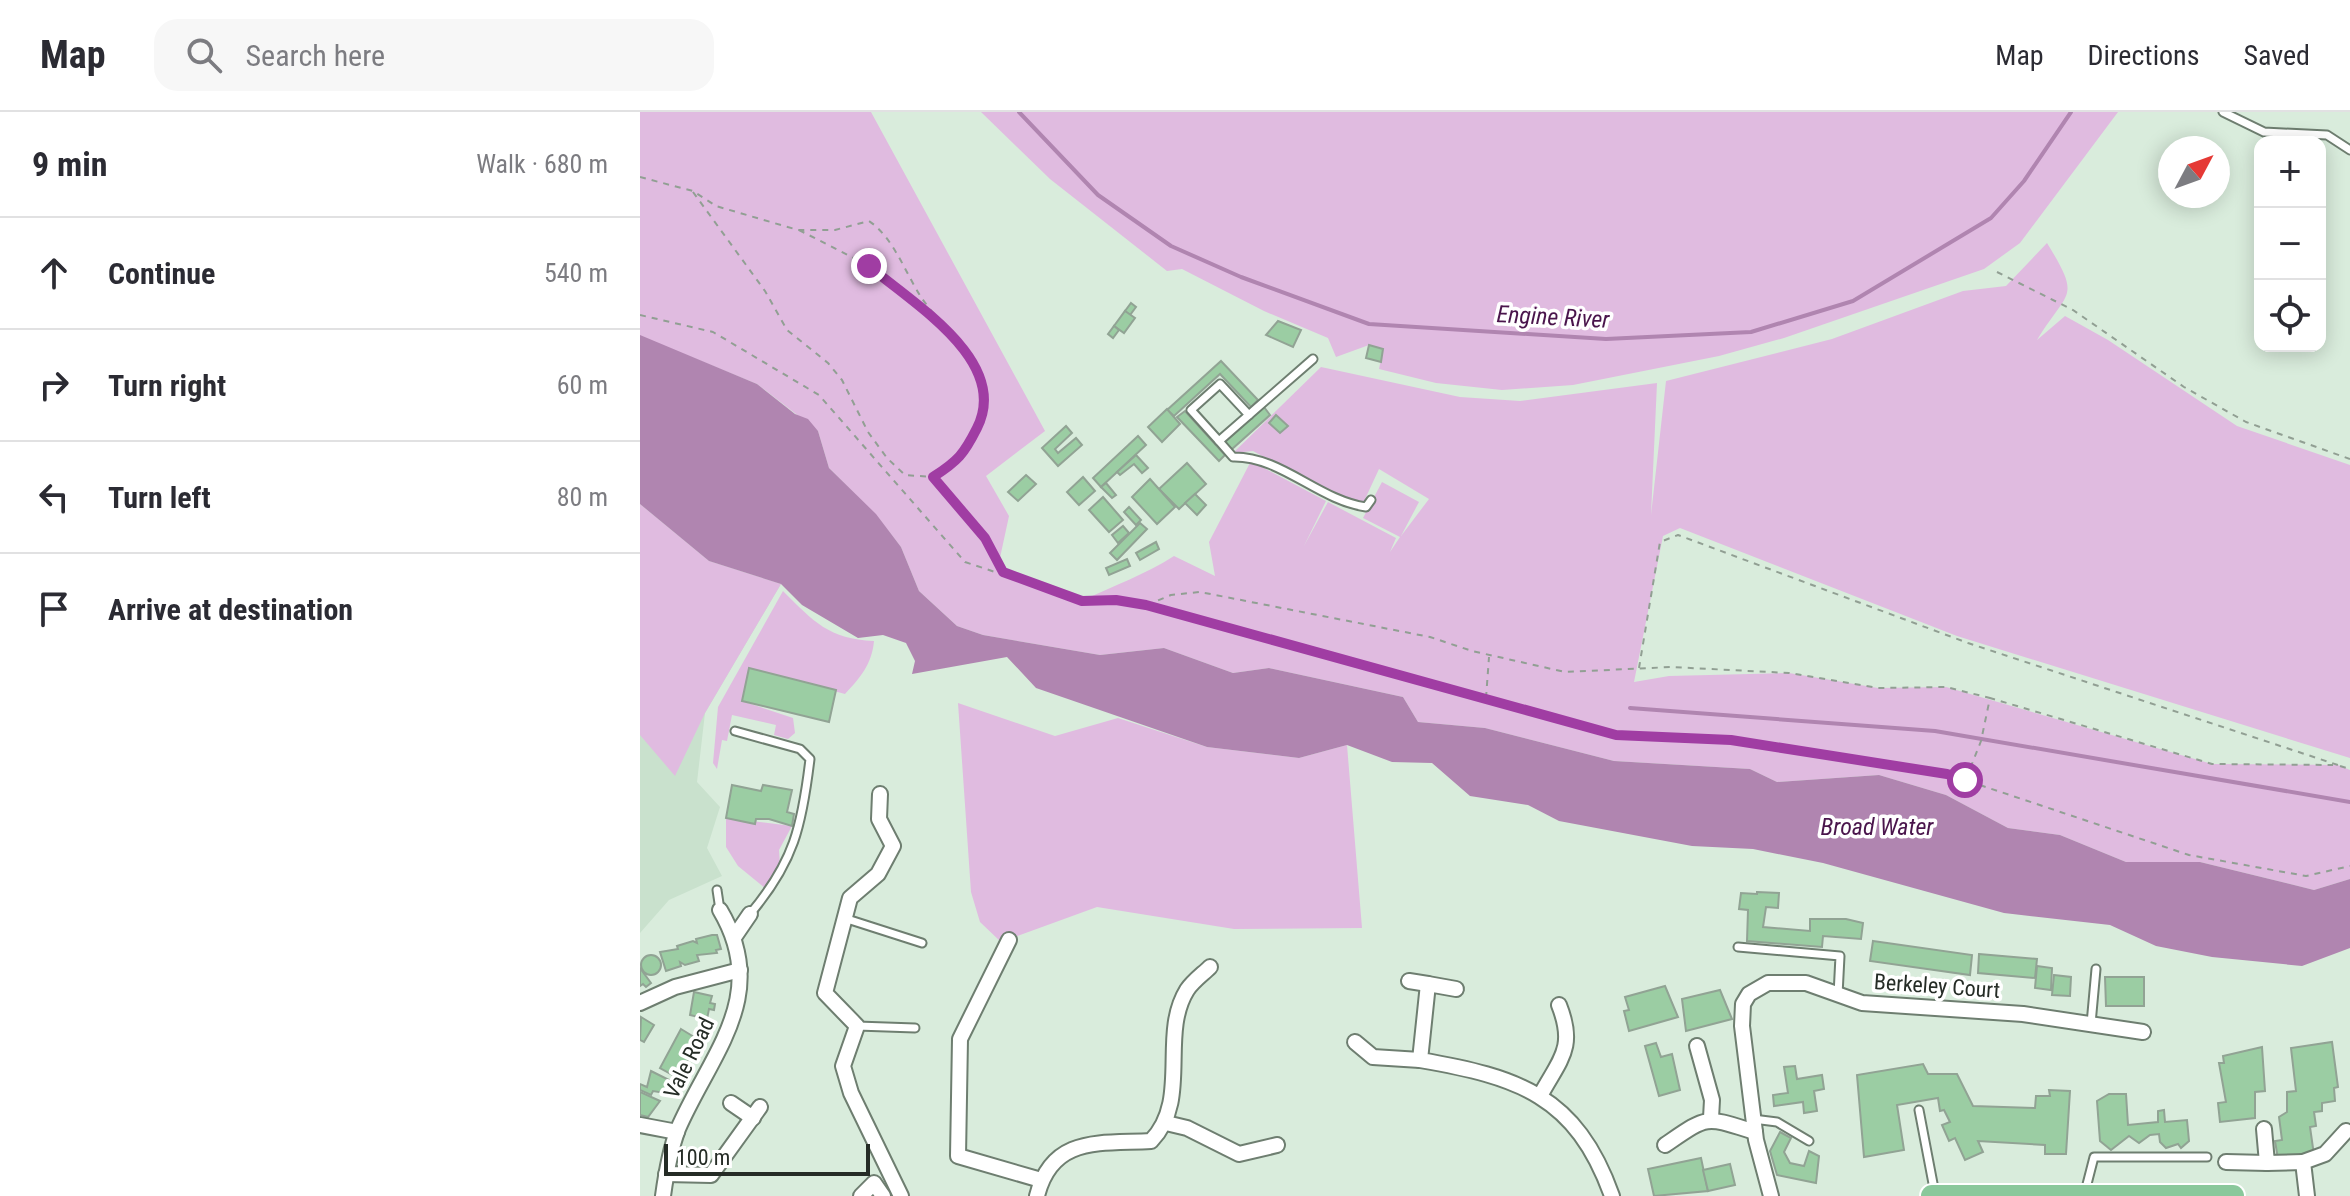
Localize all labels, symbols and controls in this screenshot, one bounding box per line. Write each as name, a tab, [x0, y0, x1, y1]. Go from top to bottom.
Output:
search box	[154, 19, 714, 91]
text: Map	[40, 33, 106, 77]
icon: search	[182, 33, 226, 77]
text: Search here	[246, 38, 385, 73]
text: Map	[1995, 39, 2044, 72]
text: Directions	[2088, 39, 2199, 72]
text: Saved	[2243, 39, 2310, 72]
north arrow	[2158, 136, 2230, 208]
map controls	[2254, 136, 2326, 352]
button: +	[2254, 136, 2326, 208]
text: 9 min	[32, 144, 108, 184]
text: Walk · 680 m	[476, 149, 608, 179]
button: −	[2254, 208, 2326, 280]
route end	[851, 248, 887, 284]
icon: ahead	[32, 251, 76, 295]
text: Continue	[108, 256, 215, 291]
text: 540 m	[544, 258, 608, 288]
button: locate	[2254, 280, 2326, 352]
water label: Engine River	[1496, 300, 1611, 334]
icon: right	[32, 363, 76, 407]
text: Turn right	[108, 368, 226, 403]
text: 60 m	[557, 370, 608, 400]
icon: left	[32, 475, 76, 519]
text: Turn left	[108, 480, 211, 515]
text: 80 m	[557, 482, 608, 512]
icon: arrive	[32, 587, 76, 631]
text: Arrive at destination	[108, 592, 353, 627]
route start	[1947, 762, 1983, 798]
water label: Broad Water	[1821, 813, 1934, 841]
street label: Berkeley Court	[1873, 969, 2001, 1003]
street label: Vale Road	[659, 1013, 719, 1103]
scale bar	[664, 1140, 870, 1176]
text: 100 m	[676, 1145, 730, 1170]

